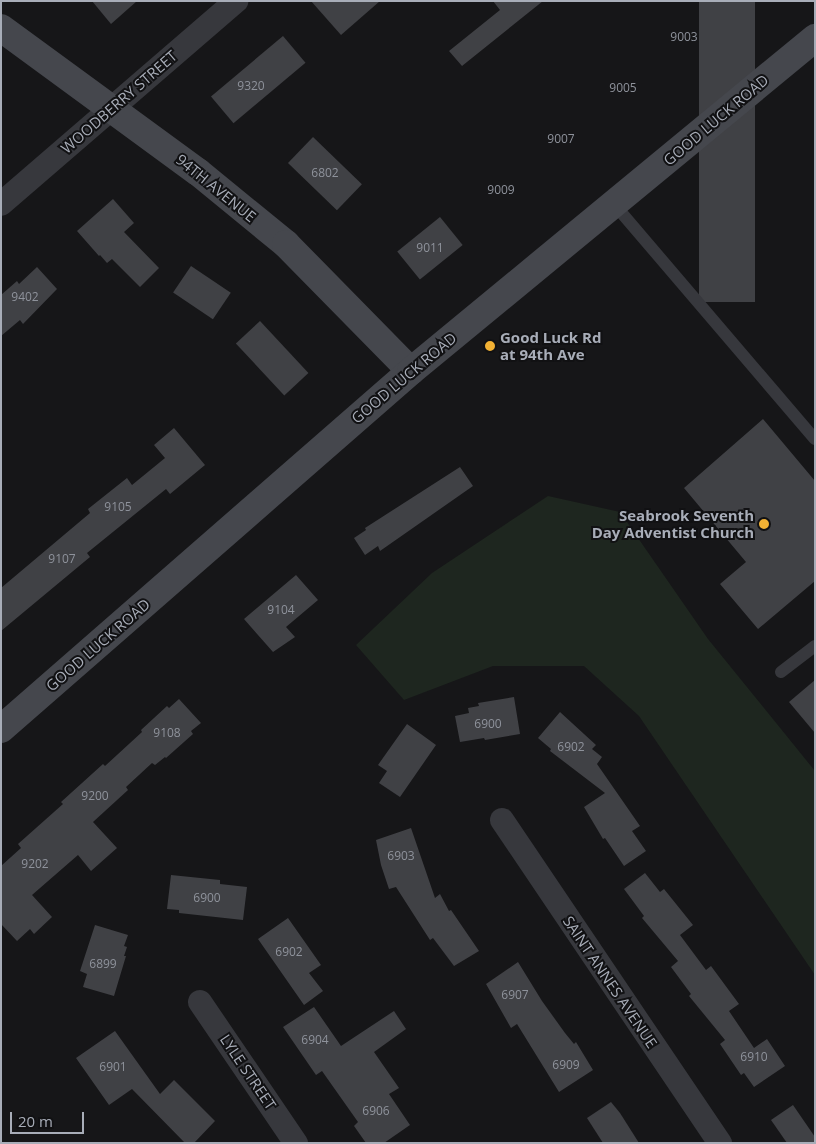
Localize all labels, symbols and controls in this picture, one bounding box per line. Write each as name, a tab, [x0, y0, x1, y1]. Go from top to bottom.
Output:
house number: 9003	[670, 30, 698, 44]
street label: WOODBERRY STREET	[57, 47, 181, 157]
street label: GOOD LUCK ROAD	[660, 71, 772, 169]
house number: 9320	[237, 79, 265, 93]
house number: 9005	[609, 81, 637, 95]
house number: 9007	[547, 132, 575, 146]
street label: 94TH AVENUE	[172, 150, 260, 226]
house number: 6802	[311, 166, 339, 180]
house number: 9009	[487, 183, 515, 197]
house number: 9011	[416, 241, 444, 255]
house number: 9402	[11, 290, 39, 304]
place label: Good Luck Rd at 94th Ave	[500, 328, 601, 363]
street label: GOOD LUCK ROAD	[348, 329, 460, 427]
marker: Good Luck Rd at 94th Ave	[484, 340, 496, 352]
house number: 9105	[104, 500, 132, 514]
place label: Seabrook Seventh Day Adventist Church	[592, 506, 754, 541]
marker: Seabrook Seventh Day Adventist Church	[758, 518, 770, 530]
house number: 9107	[48, 552, 76, 566]
street label: GOOD LUCK ROAD	[42, 595, 154, 695]
house number: 9104	[267, 603, 295, 617]
house number: 6900	[474, 717, 502, 731]
house number: 9108	[153, 726, 181, 740]
house number: 6902	[557, 740, 585, 754]
house number: 9200	[81, 789, 109, 803]
house number: 6903	[387, 849, 415, 863]
house number: 9202	[21, 857, 49, 871]
house number: 6900	[193, 891, 221, 905]
street label: SAINT ANNES AVENUE	[559, 913, 661, 1051]
house number: 6902	[275, 945, 303, 959]
house number: 6899	[89, 957, 117, 971]
house number: 6907	[501, 988, 529, 1002]
street label: LYLE STREET	[216, 1031, 280, 1113]
house number: 6904	[301, 1033, 329, 1047]
house number: 6910	[740, 1050, 768, 1064]
house number: 6909	[552, 1058, 580, 1072]
house number: 6901	[99, 1060, 127, 1074]
scale bar	[12, 1102, 86, 1134]
house number: 6906	[362, 1104, 390, 1118]
text: 20 m	[18, 1111, 53, 1131]

